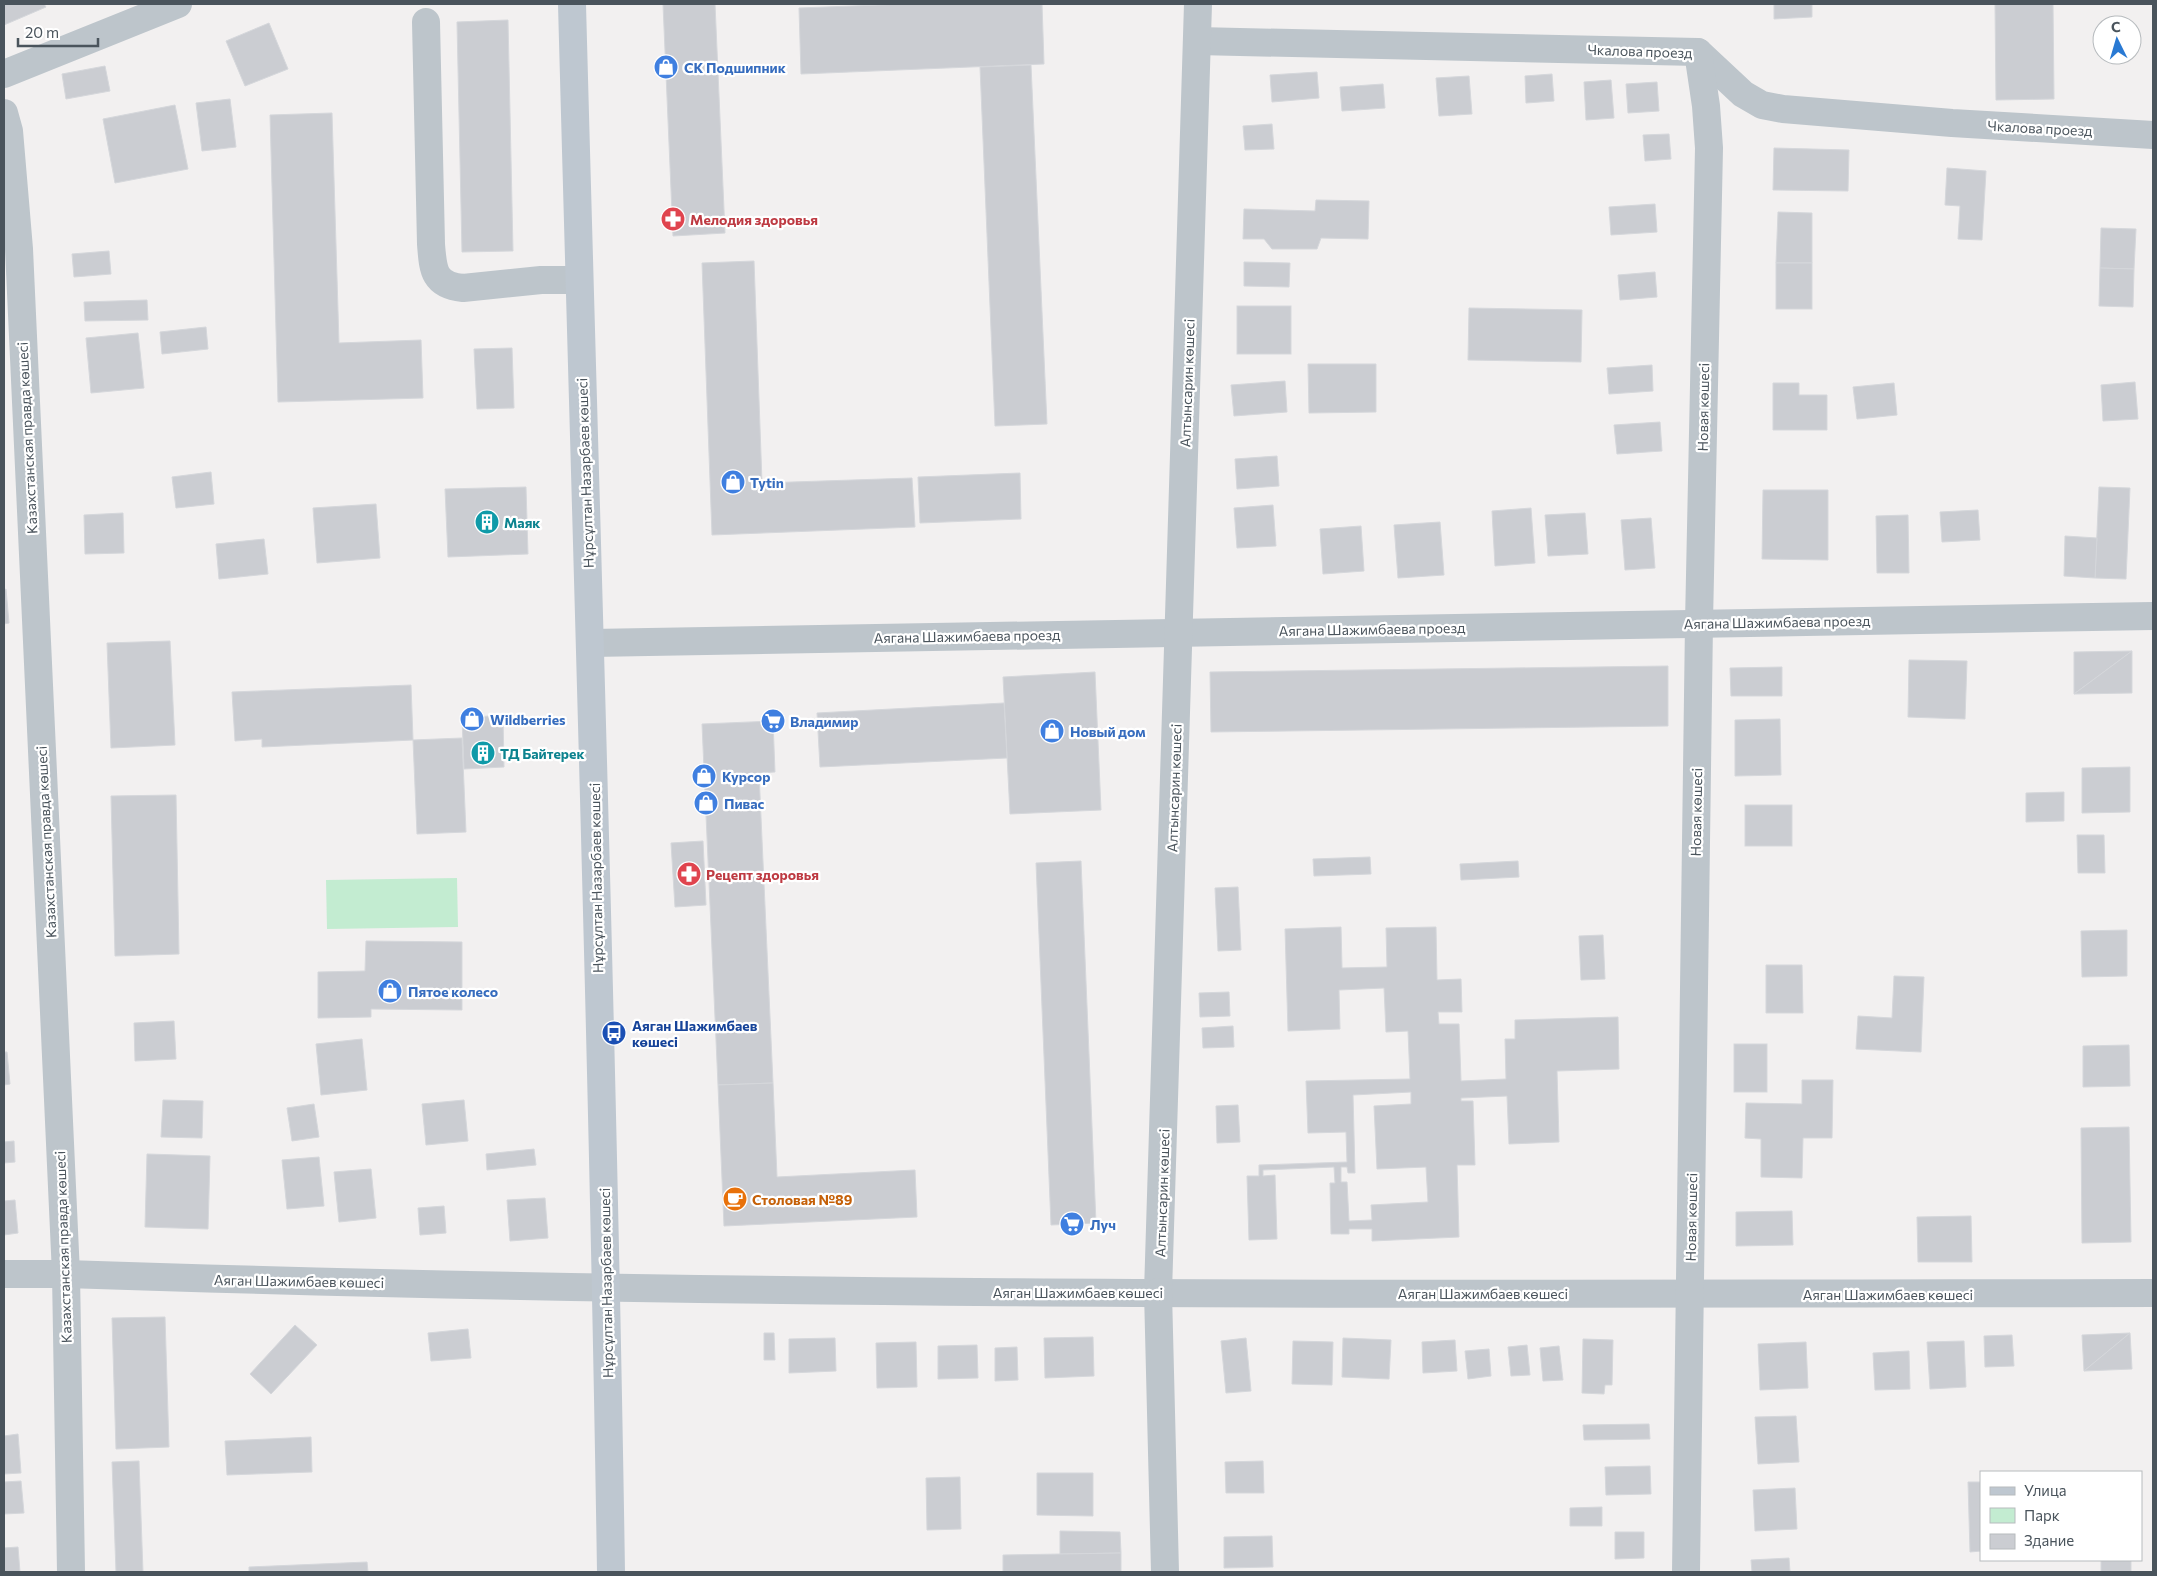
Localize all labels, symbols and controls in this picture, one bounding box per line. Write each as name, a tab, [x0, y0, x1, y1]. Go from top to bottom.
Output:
scale bar	[18, 15, 98, 47]
north arrow	[2092, 15, 2142, 65]
text: С	[2110, 18, 2121, 35]
text: 20 m	[25, 23, 59, 41]
street label: Чкалова проезд	[1587, 41, 1693, 61]
shop icon: СК Подшипник	[653, 54, 679, 80]
place label: СК Подшипник	[684, 59, 786, 76]
street label: Чкалова проезд	[1987, 117, 2093, 139]
pharmacy icon: Мелодия здоровья	[660, 206, 686, 232]
place label: Мелодия здоровья	[690, 211, 818, 228]
street label: Алтынсарин көшесі	[1176, 318, 1198, 448]
street label: Казахстанская правда көшесі	[13, 342, 41, 534]
street label: Новая көшесі	[1694, 363, 1712, 451]
street label: Нұрсұлтан Назарбаев көшесі	[573, 378, 597, 568]
shop icon: Tytin	[720, 469, 746, 495]
place label: Tytin	[750, 474, 784, 491]
building icon: Маяк	[474, 509, 500, 535]
place label: Маяк	[504, 514, 540, 531]
street label: Аягана Шажимбаева проезд	[1684, 612, 1870, 632]
street label: Аягана Шажимбаева проезд	[1279, 619, 1465, 639]
street label: Аягана Шажимбаева проезд	[874, 626, 1060, 646]
shop icon: Wildberries	[459, 706, 485, 732]
supermarket icon: Владимир	[760, 708, 786, 734]
place label: Wildberries	[490, 711, 566, 728]
place label: Владимир	[790, 713, 858, 730]
shop icon: Новый дом	[1039, 718, 1065, 744]
place label: Новый дом	[1070, 723, 1146, 740]
street label: Алтынсарин көшесі	[1163, 723, 1185, 853]
building icon: ТД Байтерек	[470, 740, 496, 766]
place label: ТД Байтерек	[500, 745, 584, 762]
street label: Казахстанская правда көшесі	[32, 746, 60, 938]
shop icon: Курсор	[691, 763, 717, 789]
place label: Курсор	[722, 768, 770, 785]
street label: Новая көшесі	[1687, 768, 1705, 856]
street label: Нұрсұлтан Назарбаев көшесі	[586, 783, 606, 973]
shop icon: Пивас	[693, 790, 719, 816]
place label: Пивас	[724, 795, 765, 812]
pharmacy icon: Рецепт здоровья	[676, 861, 702, 887]
place label: Рецепт здоровья	[706, 866, 819, 883]
shop icon: Пятое колесо	[377, 978, 403, 1004]
place label: Пятое колесо	[408, 983, 498, 1000]
place label: Аяган Шажимбаев көшесі	[632, 1017, 758, 1050]
bus stop icon: Аяган Шажимбаев көшесі	[601, 1020, 627, 1046]
street label: Алтынсарин көшесі	[1151, 1128, 1173, 1258]
street label: Казахстанская правда көшесі	[51, 1151, 75, 1343]
street label: Новая көшесі	[1682, 1173, 1700, 1261]
cafe icon: Столовая №89	[722, 1186, 748, 1212]
street label: Нұрсұлтан Назарбаев көшесі	[596, 1188, 616, 1378]
place label: Столовая №89	[752, 1191, 853, 1208]
supermarket icon: Луч	[1059, 1211, 1085, 1237]
place label: Луч	[1090, 1216, 1116, 1233]
street label: Аяган Шажимбаев көшесі	[214, 1271, 384, 1291]
street label: Аяган Шажимбаев көшесі	[993, 1284, 1163, 1301]
street label: Аяган Шажимбаев көшесі	[1398, 1285, 1568, 1302]
street label: Аяган Шажимбаев көшесі	[1803, 1286, 1973, 1303]
legend	[1980, 1471, 2142, 1561]
text: Улица	[2024, 1481, 2066, 1499]
text: Парк	[2024, 1506, 2060, 1524]
text: Здание	[2024, 1531, 2074, 1549]

